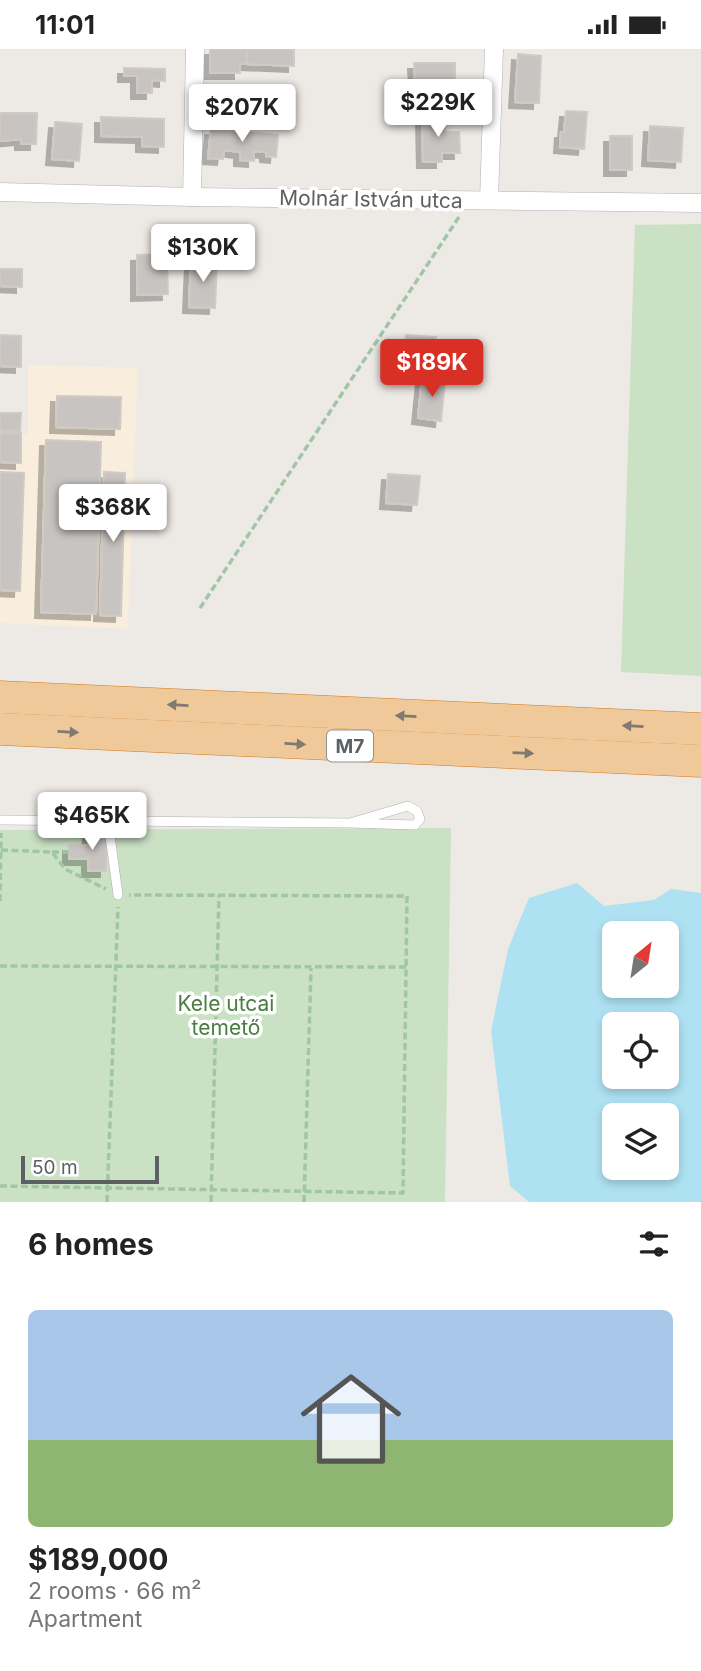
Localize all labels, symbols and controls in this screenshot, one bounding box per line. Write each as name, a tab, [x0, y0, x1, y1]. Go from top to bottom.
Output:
text: 11:01	[35, 9, 95, 40]
pin: $229K	[389, 80, 487, 139]
pin: $207K	[193, 85, 291, 144]
text: $229K	[400, 88, 476, 116]
text: $207K	[205, 93, 279, 121]
street label: Molnár István utca	[279, 185, 463, 213]
pin: $130K	[154, 225, 252, 284]
text: $130K	[167, 233, 239, 261]
pin: $189K	[383, 339, 481, 399]
text: $189K	[396, 348, 468, 376]
pin: $368K	[64, 484, 162, 544]
text: $368K	[75, 493, 151, 521]
one-way arrow	[167, 700, 189, 711]
one-way arrow	[394, 710, 416, 721]
one-way arrow	[622, 720, 644, 731]
one-way arrow	[57, 727, 79, 738]
road number: M7	[327, 731, 373, 761]
one-way arrow	[285, 738, 307, 749]
one-way arrow	[512, 748, 534, 759]
pin: $465K	[43, 793, 141, 852]
text: $465K	[54, 801, 130, 829]
north arrow	[602, 921, 679, 997]
map controls	[602, 921, 679, 1180]
park label: Kele utcai temető	[178, 991, 274, 1040]
button: locate	[602, 1012, 679, 1089]
button: layers	[602, 1103, 679, 1180]
scale bar	[21, 1153, 159, 1185]
text: 50 m	[32, 1156, 78, 1179]
icon: filters	[635, 1225, 673, 1263]
text: 6 homes	[28, 1226, 154, 1262]
icon: home	[288, 1356, 414, 1482]
text: $189,000	[28, 1541, 169, 1577]
text: 2 rooms · 66 m²	[28, 1577, 202, 1605]
text: Apartment	[28, 1605, 142, 1633]

